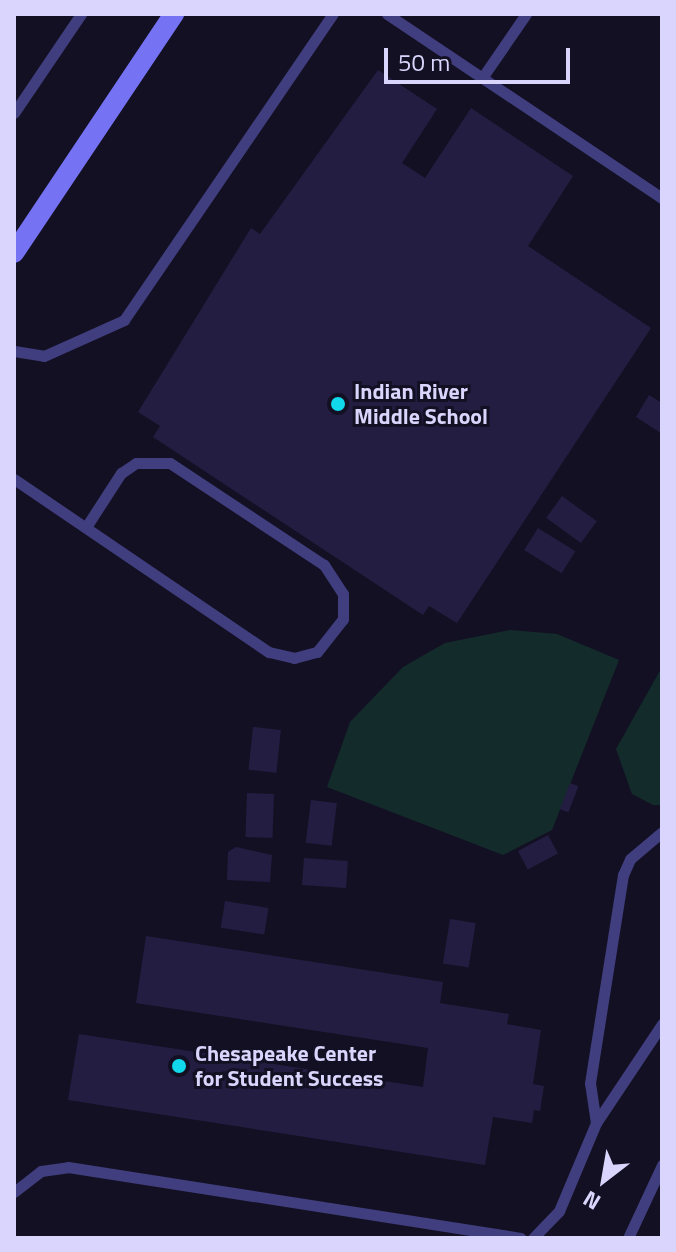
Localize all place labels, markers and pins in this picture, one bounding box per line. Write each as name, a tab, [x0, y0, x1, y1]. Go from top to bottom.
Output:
place label: Indian River Middle School	[354, 378, 488, 430]
marker: Indian River Middle School	[329, 395, 347, 413]
place label: Chesapeake Center for Student Success	[195, 1040, 383, 1092]
marker: Chesapeake Center for Student Success	[170, 1057, 188, 1075]

